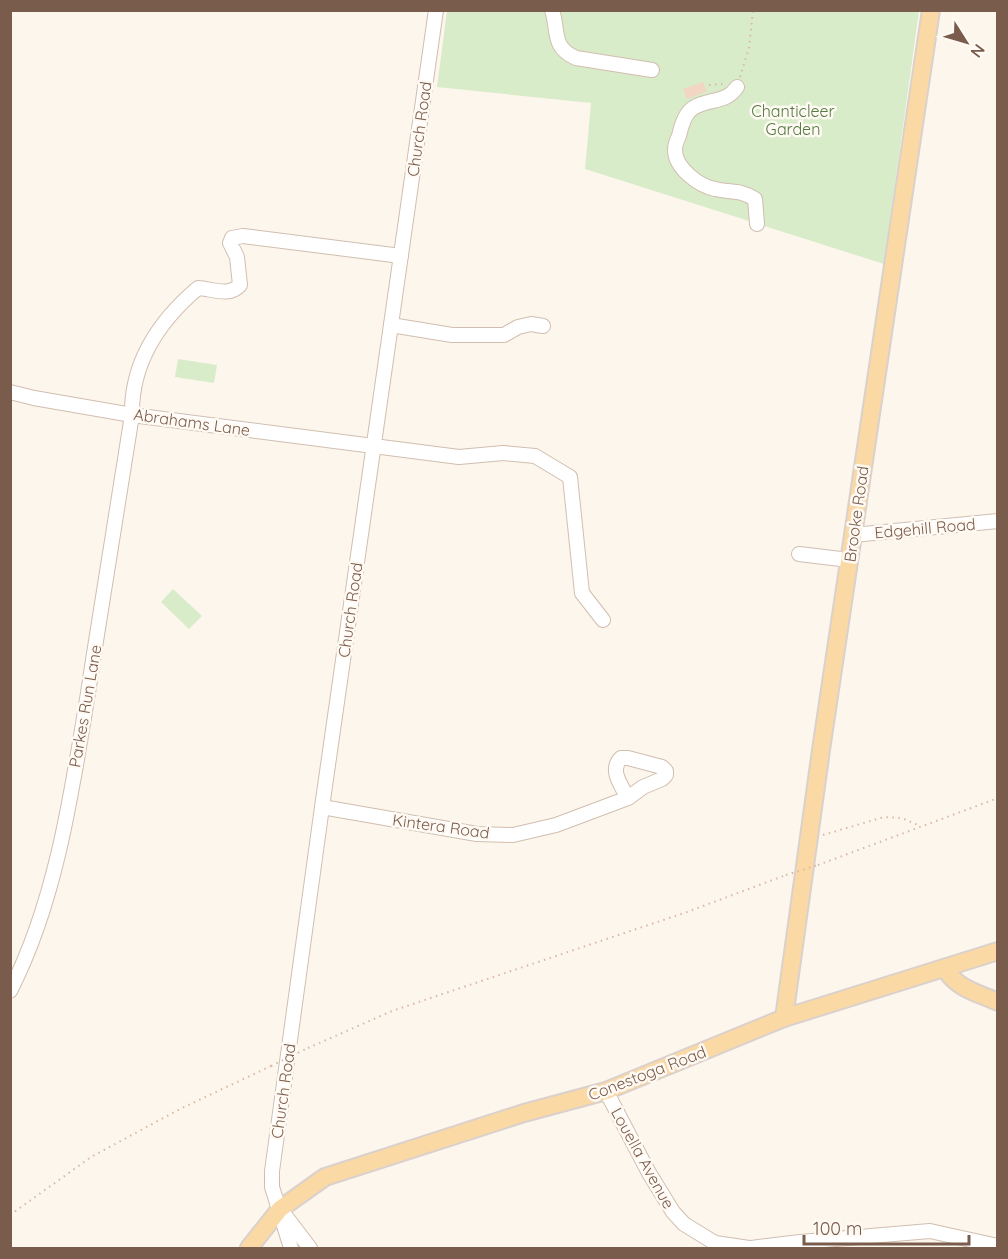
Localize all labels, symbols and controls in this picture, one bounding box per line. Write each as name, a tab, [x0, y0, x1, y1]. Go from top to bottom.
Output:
north arrow	[936, 12, 996, 72]
text: N	[966, 40, 990, 62]
street label: Church Road	[402, 80, 436, 178]
park label: Chanticleer Garden	[751, 101, 835, 139]
street label: Abrahams Lane	[132, 404, 252, 440]
street label: Brooke Road	[839, 465, 873, 563]
street label: Edgehill Road	[874, 514, 976, 542]
street label: Church Road	[333, 561, 367, 659]
street label: Parkes Run Lane	[64, 643, 106, 769]
street label: Kintera Road	[391, 809, 491, 843]
street label: Conestoga Road	[585, 1041, 709, 1105]
street label: Church Road	[266, 1042, 300, 1140]
street label: Louella Avenue	[607, 1104, 679, 1212]
scale bar	[804, 1208, 969, 1246]
text: 100 m	[813, 1217, 862, 1240]

